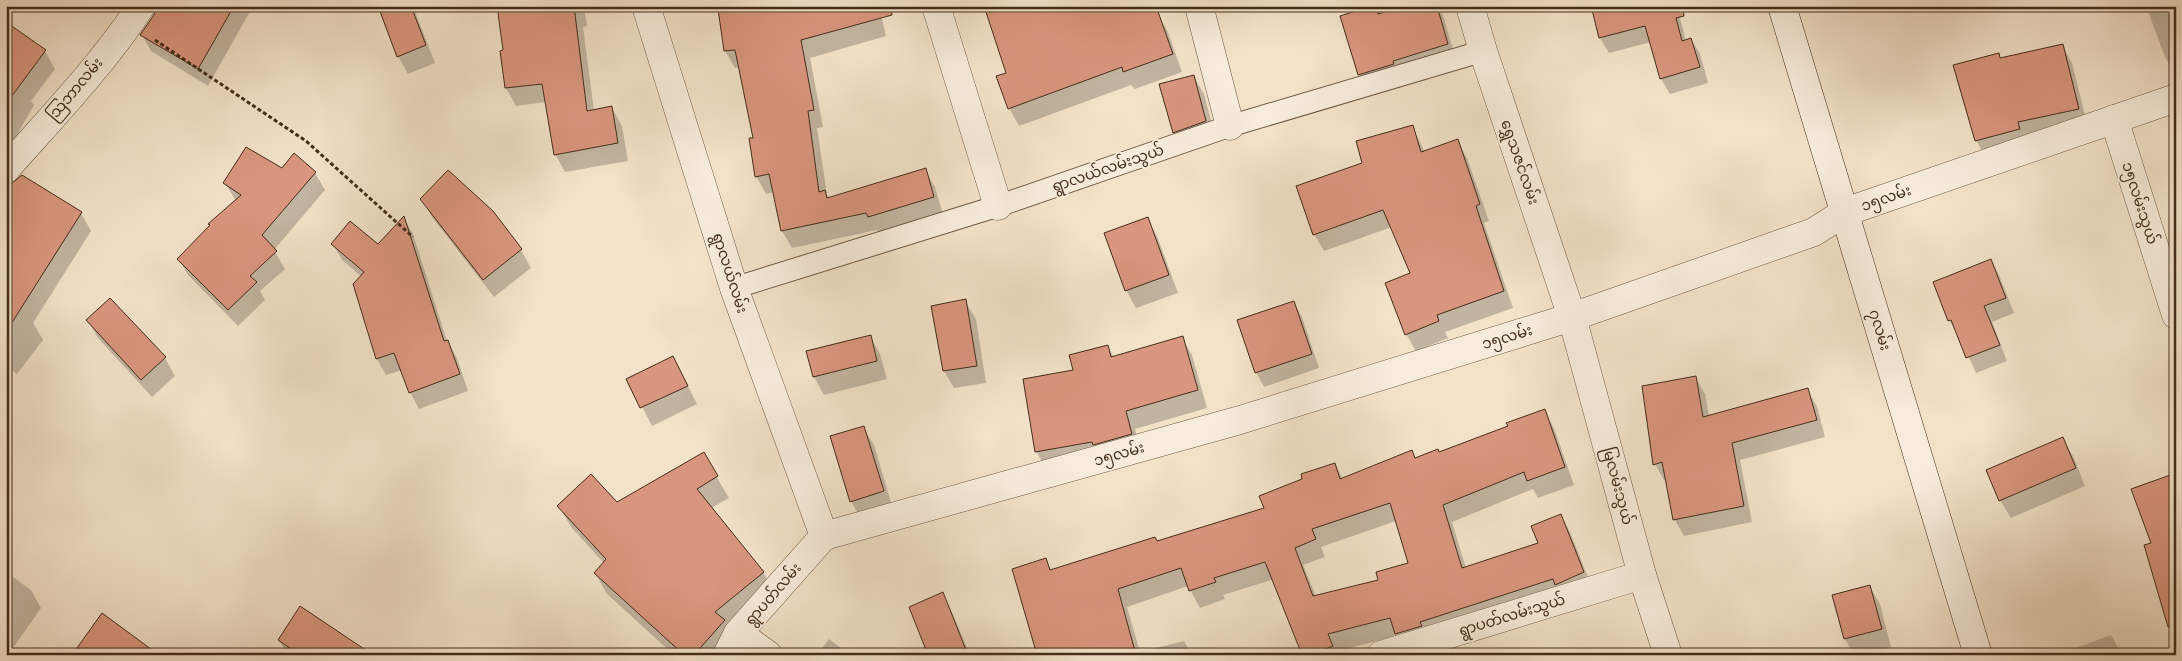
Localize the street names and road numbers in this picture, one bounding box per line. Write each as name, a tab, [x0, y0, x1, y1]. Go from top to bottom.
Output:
street label: သြဘာလမ်း	[42, 53, 109, 126]
street label: ရွှေသဇင်လမ်း	[1494, 116, 1545, 208]
street label: ရွာလယ်လမ်းသွယ်	[1049, 139, 1167, 198]
street label: ၁၅လမ်းသွယ်	[2115, 159, 2164, 247]
street label: ၁၅လမ်း	[1858, 179, 1914, 218]
street label: ရွာလယ်လမ်း	[706, 230, 753, 316]
street label: ၇လမ်း	[1862, 307, 1897, 354]
street label: ၁၅လမ်း	[1479, 319, 1535, 356]
street label: ၁၅လမ်း	[1091, 436, 1147, 473]
street label: မြလမ်းသွယ်	[1596, 445, 1639, 528]
street label: ရွာပတ်လမ်း	[740, 558, 807, 631]
street label: ရွာပတ်လမ်းသွယ်	[1456, 588, 1568, 643]

